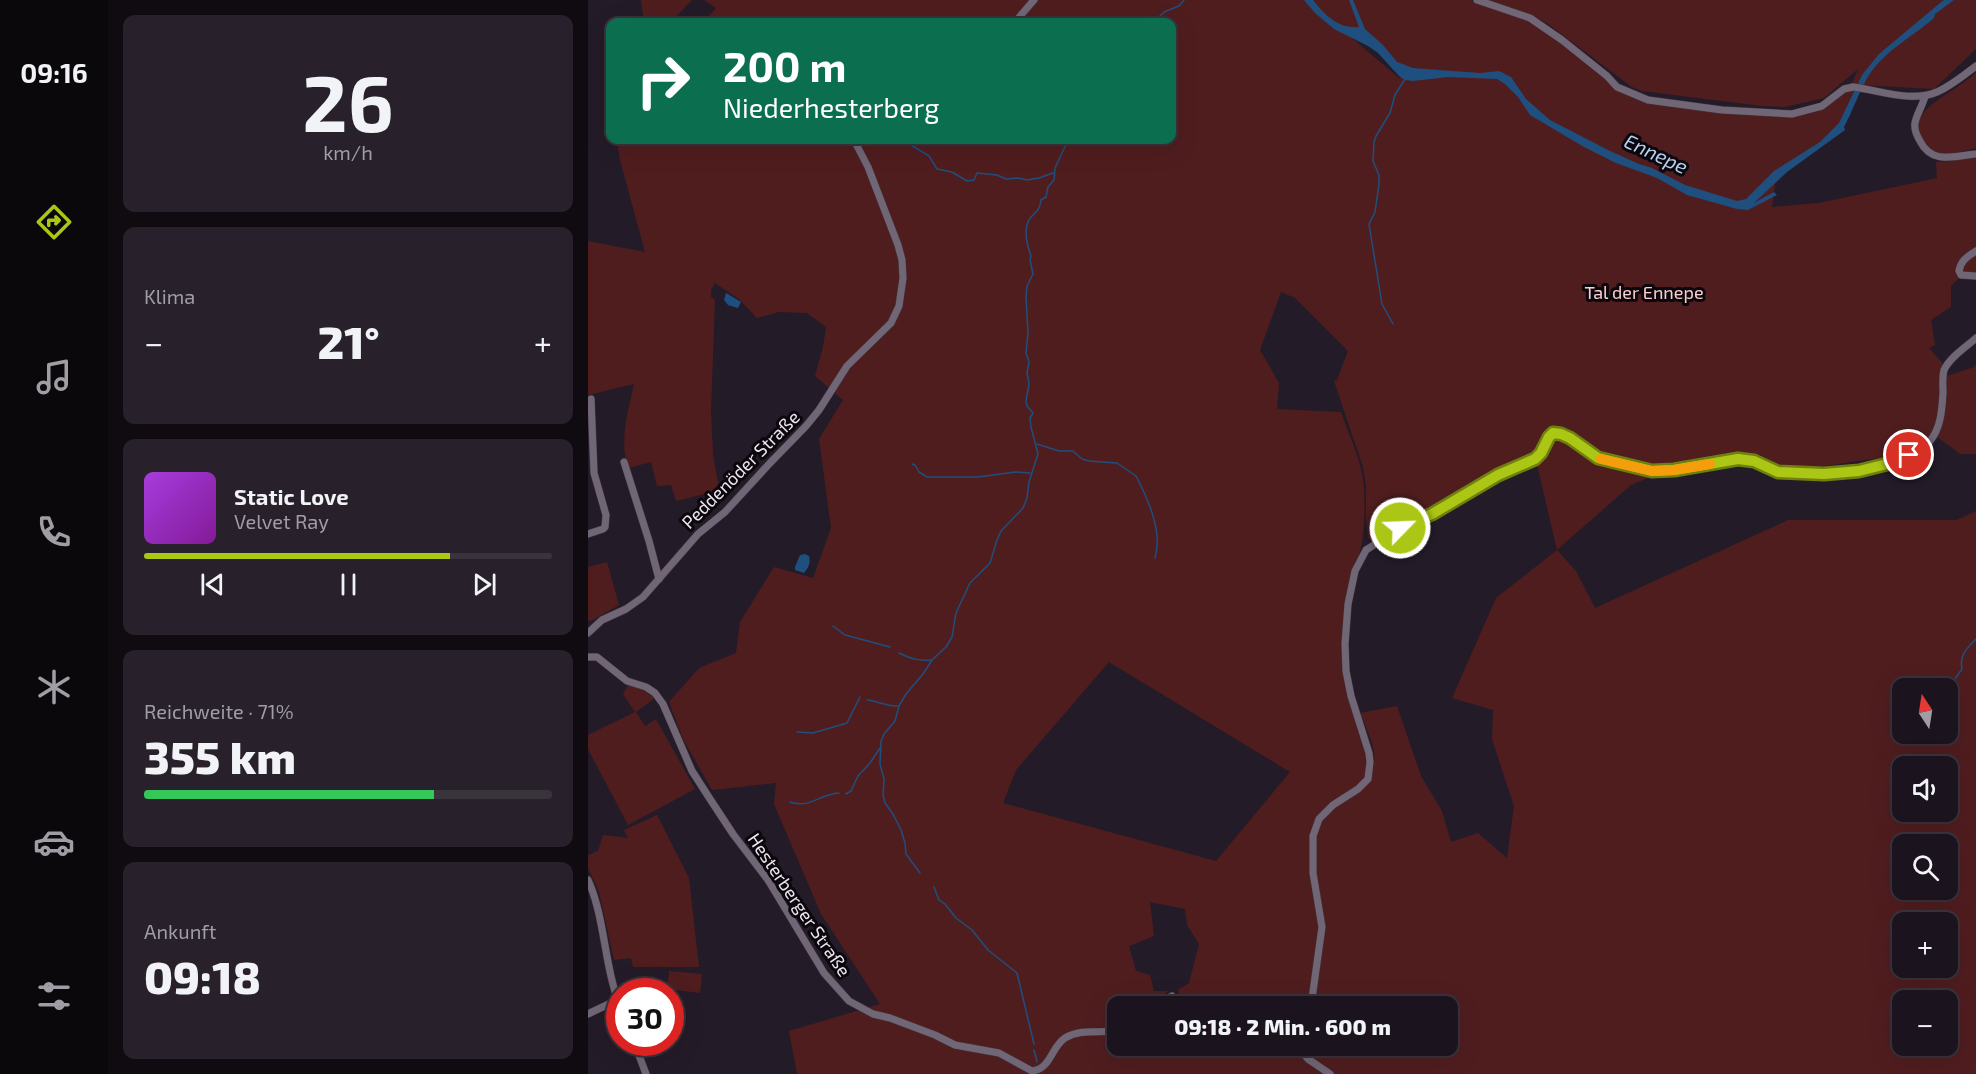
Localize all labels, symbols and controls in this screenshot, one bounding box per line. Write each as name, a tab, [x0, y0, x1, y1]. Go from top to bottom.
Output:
text: 200 m	[723, 40, 846, 90]
icon: right	[624, 42, 702, 120]
text: 26	[302, 54, 394, 148]
text: 09:16	[20, 56, 88, 88]
text: Niederhesterberg	[723, 91, 939, 123]
water label: Ennepe	[1621, 128, 1692, 178]
text: km/h	[323, 140, 373, 164]
icon: directions	[33, 201, 75, 243]
park label: Tal der Ennepe	[1584, 281, 1704, 303]
text: Klima	[144, 284, 195, 308]
text: 21°	[318, 314, 380, 368]
text: −	[144, 322, 163, 362]
text: +	[534, 322, 552, 362]
icon: music	[33, 356, 75, 398]
street label: Peddenöder Straße	[677, 406, 804, 533]
pin	[1883, 429, 1934, 480]
icon: arrive	[1892, 438, 1925, 471]
text: Static Love	[234, 483, 349, 509]
position arrow	[1368, 496, 1432, 560]
text: Velvet Ray	[234, 509, 329, 533]
icon: phone	[33, 511, 75, 553]
icon: previous	[196, 568, 229, 601]
icon: pause	[332, 568, 365, 601]
icon: next	[468, 568, 501, 601]
icon: climate	[33, 666, 75, 708]
north arrow	[1892, 678, 1958, 744]
map controls	[1892, 678, 1958, 1056]
text: Reichweite · 71%	[144, 699, 294, 723]
text: 355 km	[144, 729, 296, 783]
button: sound	[1892, 756, 1958, 822]
icon: car	[33, 821, 75, 863]
street label: Hesterberger Straße	[744, 829, 856, 980]
button: search	[1892, 834, 1958, 900]
button: +	[1892, 912, 1958, 978]
text: Ankunft	[144, 919, 216, 943]
text: 09:18	[144, 949, 261, 1003]
icon: filters	[33, 975, 75, 1017]
speed limit sign: 30	[606, 978, 684, 1056]
button: −	[1892, 990, 1958, 1056]
text: 09:18 · 2 Min. · 600 m	[1174, 1013, 1391, 1039]

